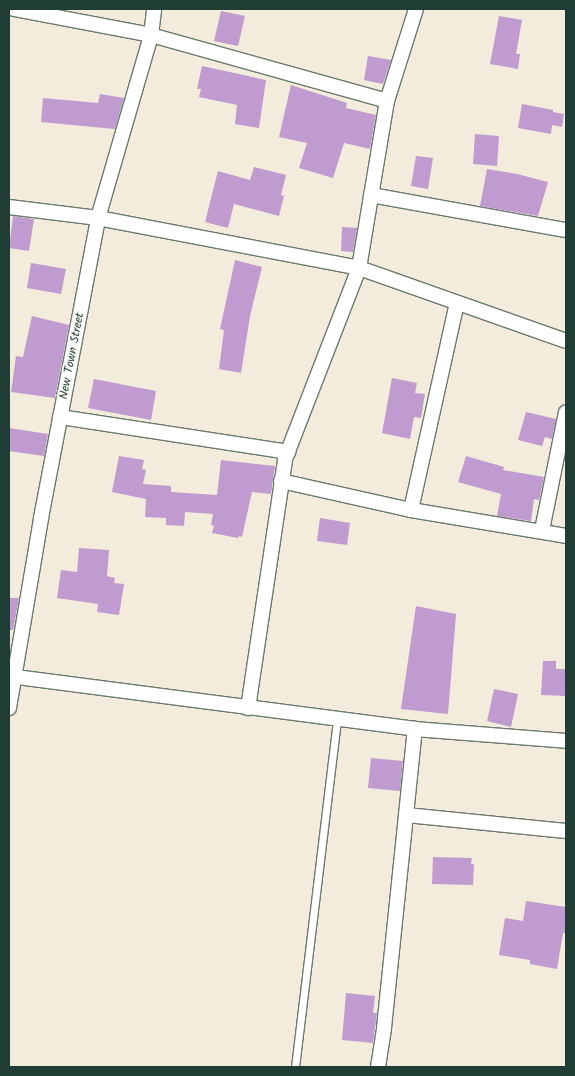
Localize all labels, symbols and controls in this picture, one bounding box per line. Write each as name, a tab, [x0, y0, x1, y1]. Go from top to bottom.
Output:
street label: New Town Street	[57, 311, 87, 401]

